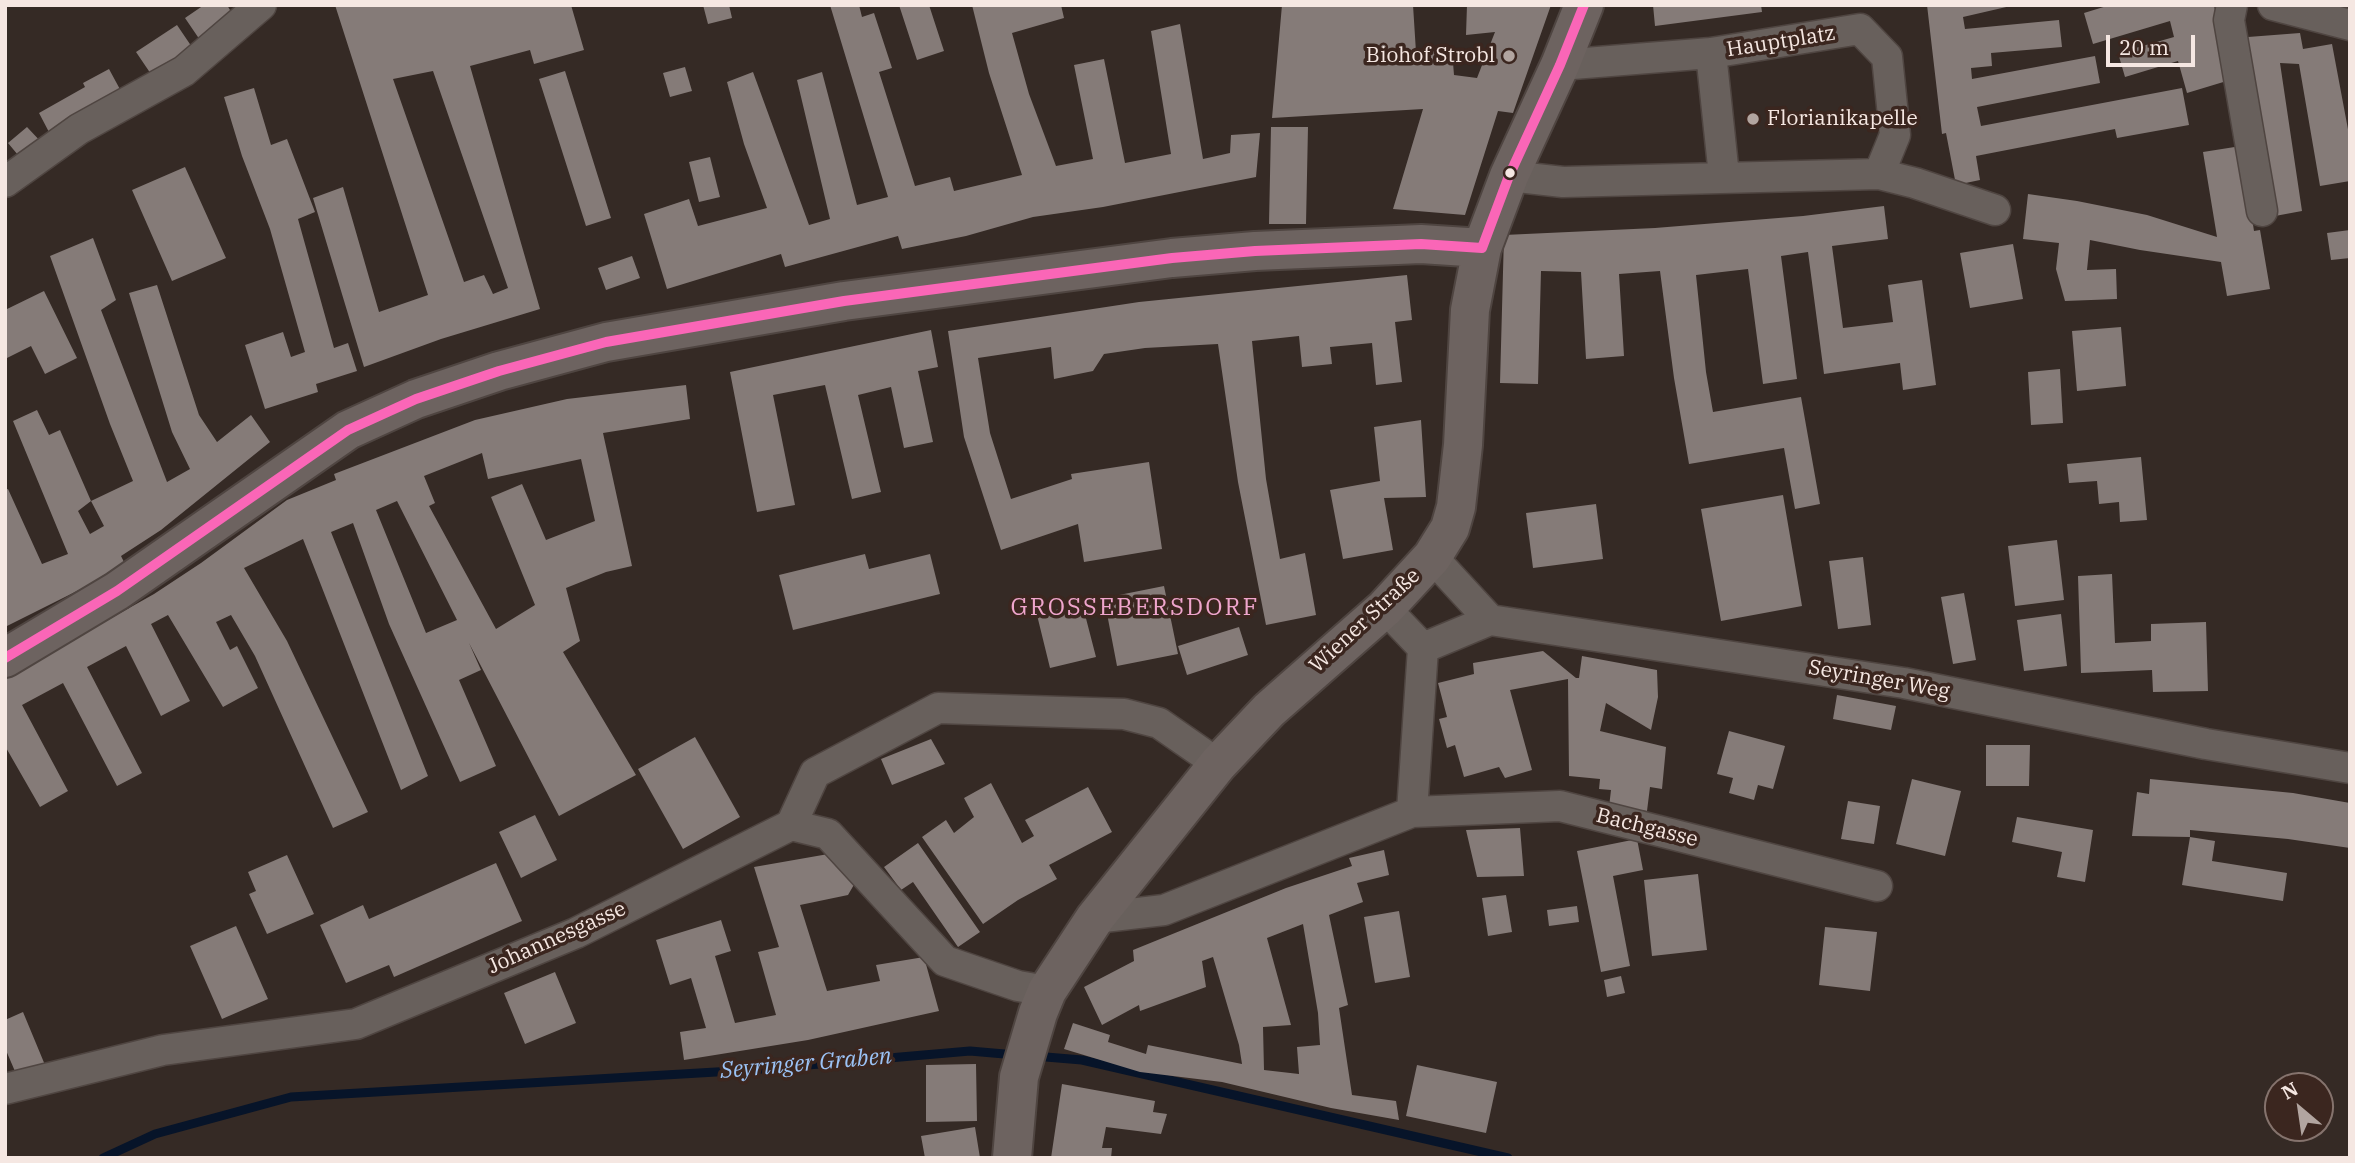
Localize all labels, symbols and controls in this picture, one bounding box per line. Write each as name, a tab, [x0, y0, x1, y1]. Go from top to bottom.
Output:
street label: Hauptplatz	[1725, 21, 1837, 63]
scale bar	[2110, 21, 2199, 65]
text: 20 m	[2119, 33, 2169, 61]
place label: Biohof Strobl	[1366, 43, 1495, 69]
marker: Biohof Strobl	[1501, 48, 1517, 64]
place label: Florianikapelle	[1767, 106, 1918, 132]
marker: Florianikapelle	[1745, 111, 1761, 127]
unlabelled marker	[1503, 166, 1517, 180]
street label: Wiener Straße	[1304, 563, 1426, 679]
district label: GROSSEBERSDORF	[1012, 594, 1258, 622]
street label: Seyringer Weg	[1806, 655, 1952, 705]
street label: Bachgasse	[1594, 803, 1700, 853]
street label: Johannesgasse	[484, 896, 630, 980]
water label: Seyringer Graben	[719, 1043, 893, 1085]
north arrow	[2264, 1072, 2334, 1142]
text: N	[2277, 1076, 2302, 1105]

